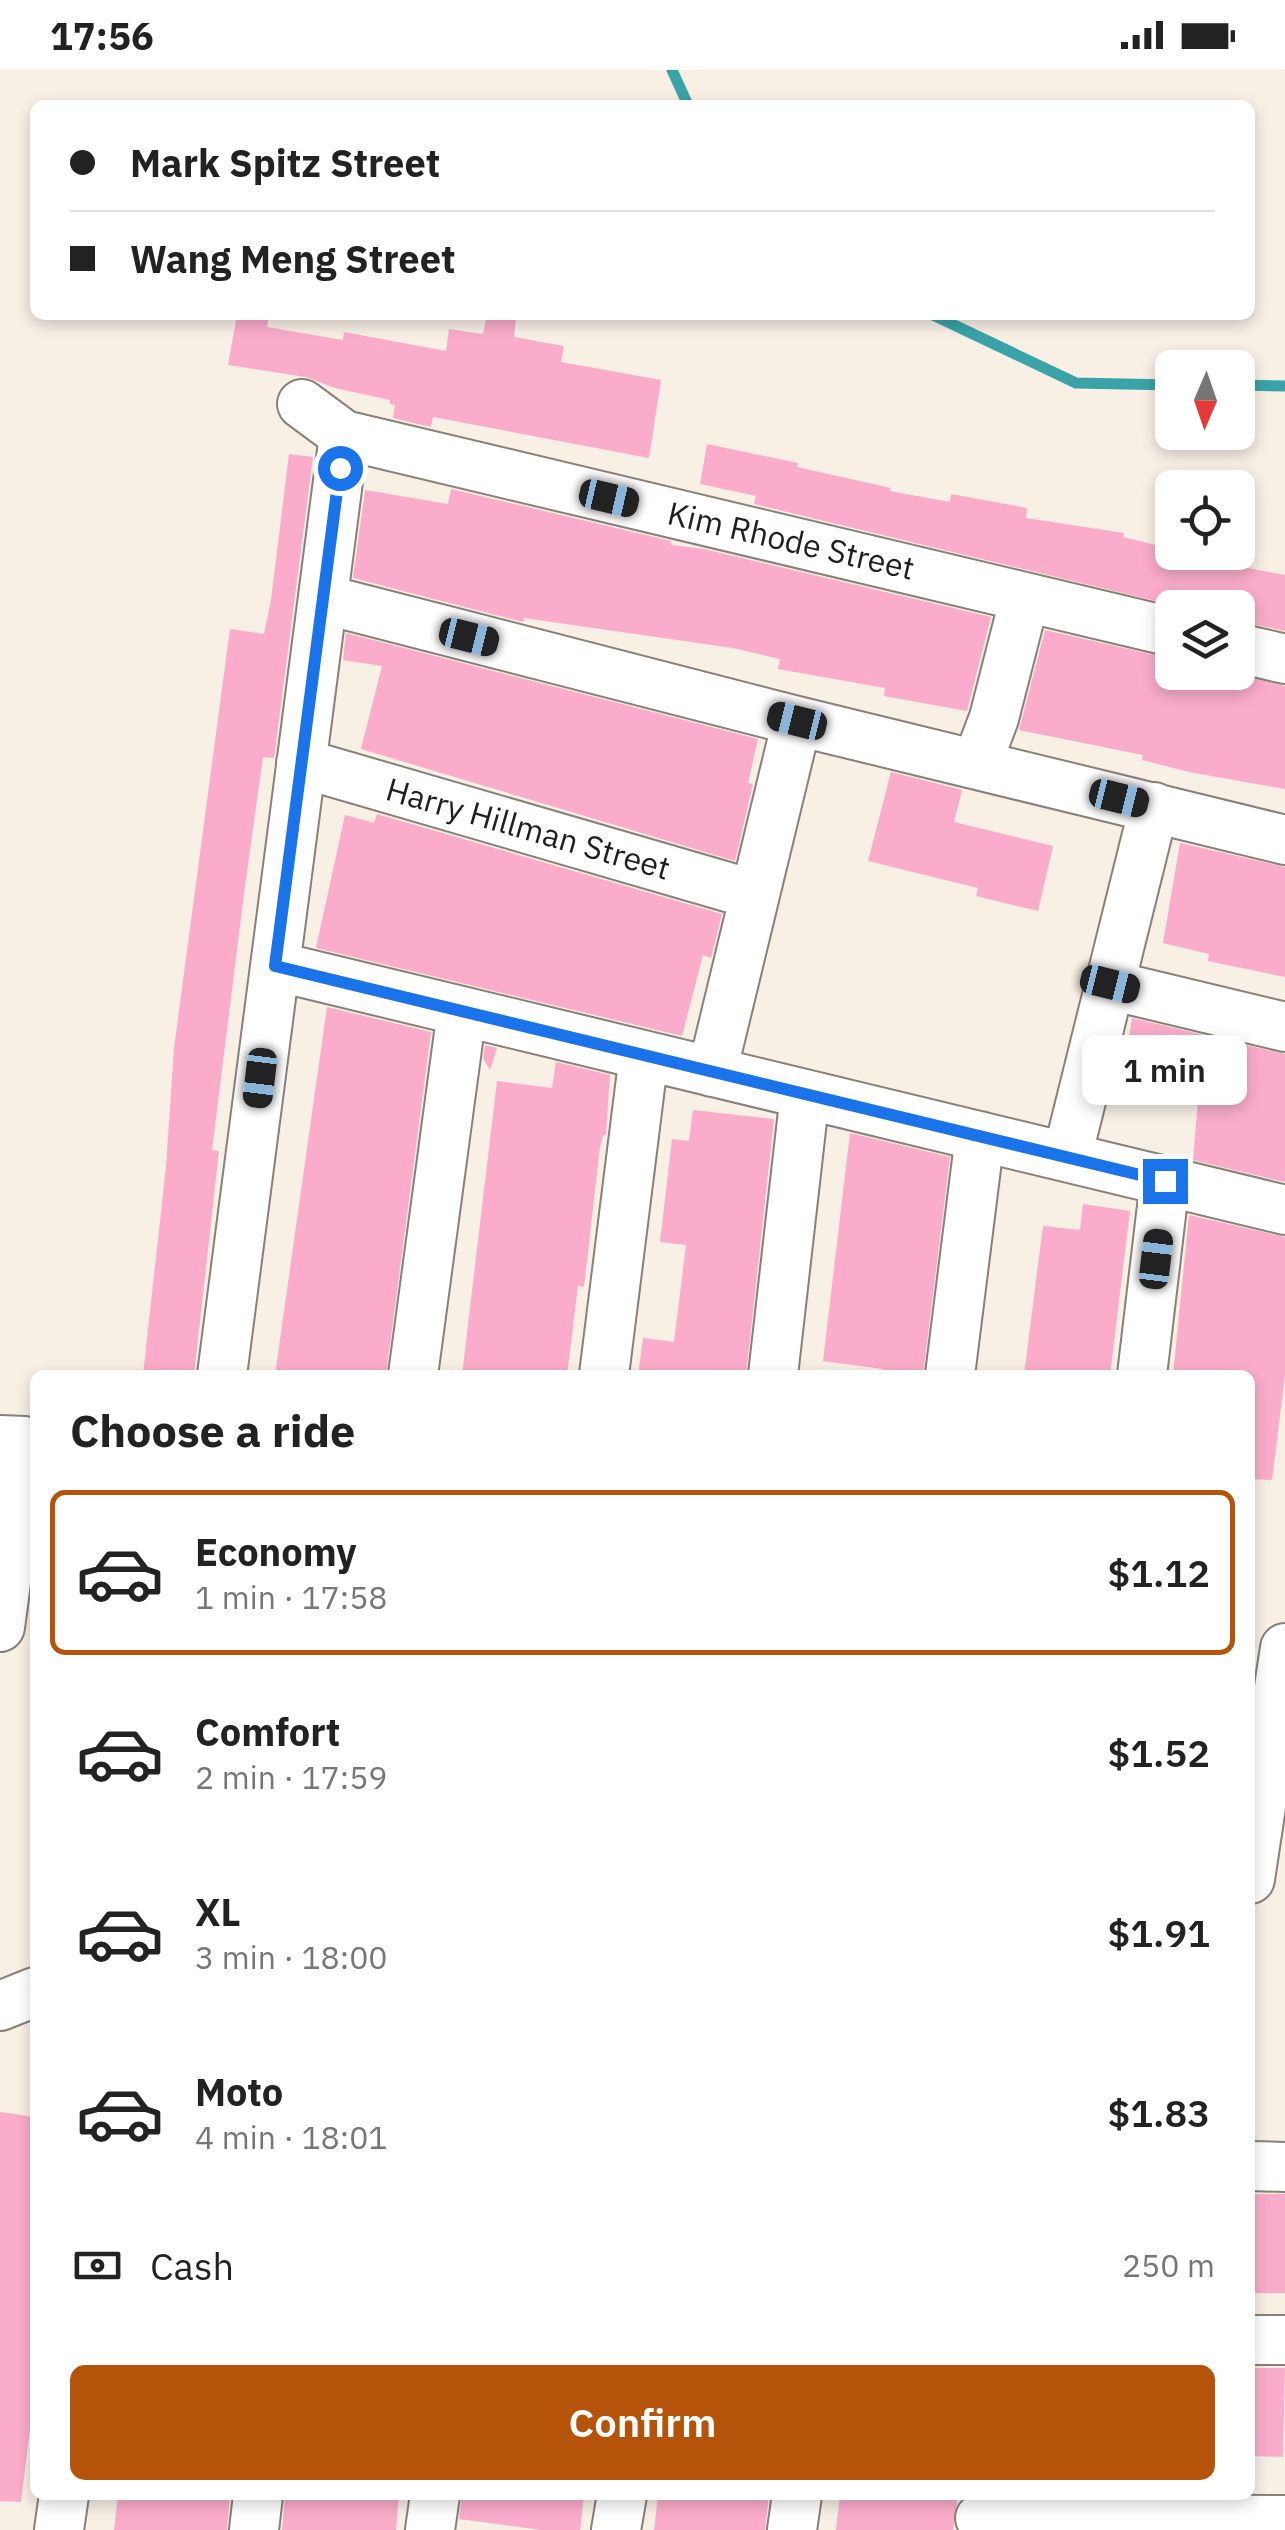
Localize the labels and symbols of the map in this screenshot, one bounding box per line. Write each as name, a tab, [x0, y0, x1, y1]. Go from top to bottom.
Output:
north arrow	[1155, 350, 1255, 450]
route start	[318, 446, 363, 491]
car	[576, 477, 642, 519]
street label: Kim Rhode Street	[664, 491, 919, 589]
car	[436, 615, 502, 659]
car	[764, 699, 830, 743]
street label: Harry Hillman Street	[381, 767, 675, 889]
car	[1086, 776, 1152, 820]
car	[1077, 962, 1143, 1006]
callout: 1 min	[1082, 1036, 1248, 1106]
car	[241, 1046, 279, 1110]
route end	[1143, 1159, 1188, 1204]
car	[1137, 1227, 1175, 1291]

